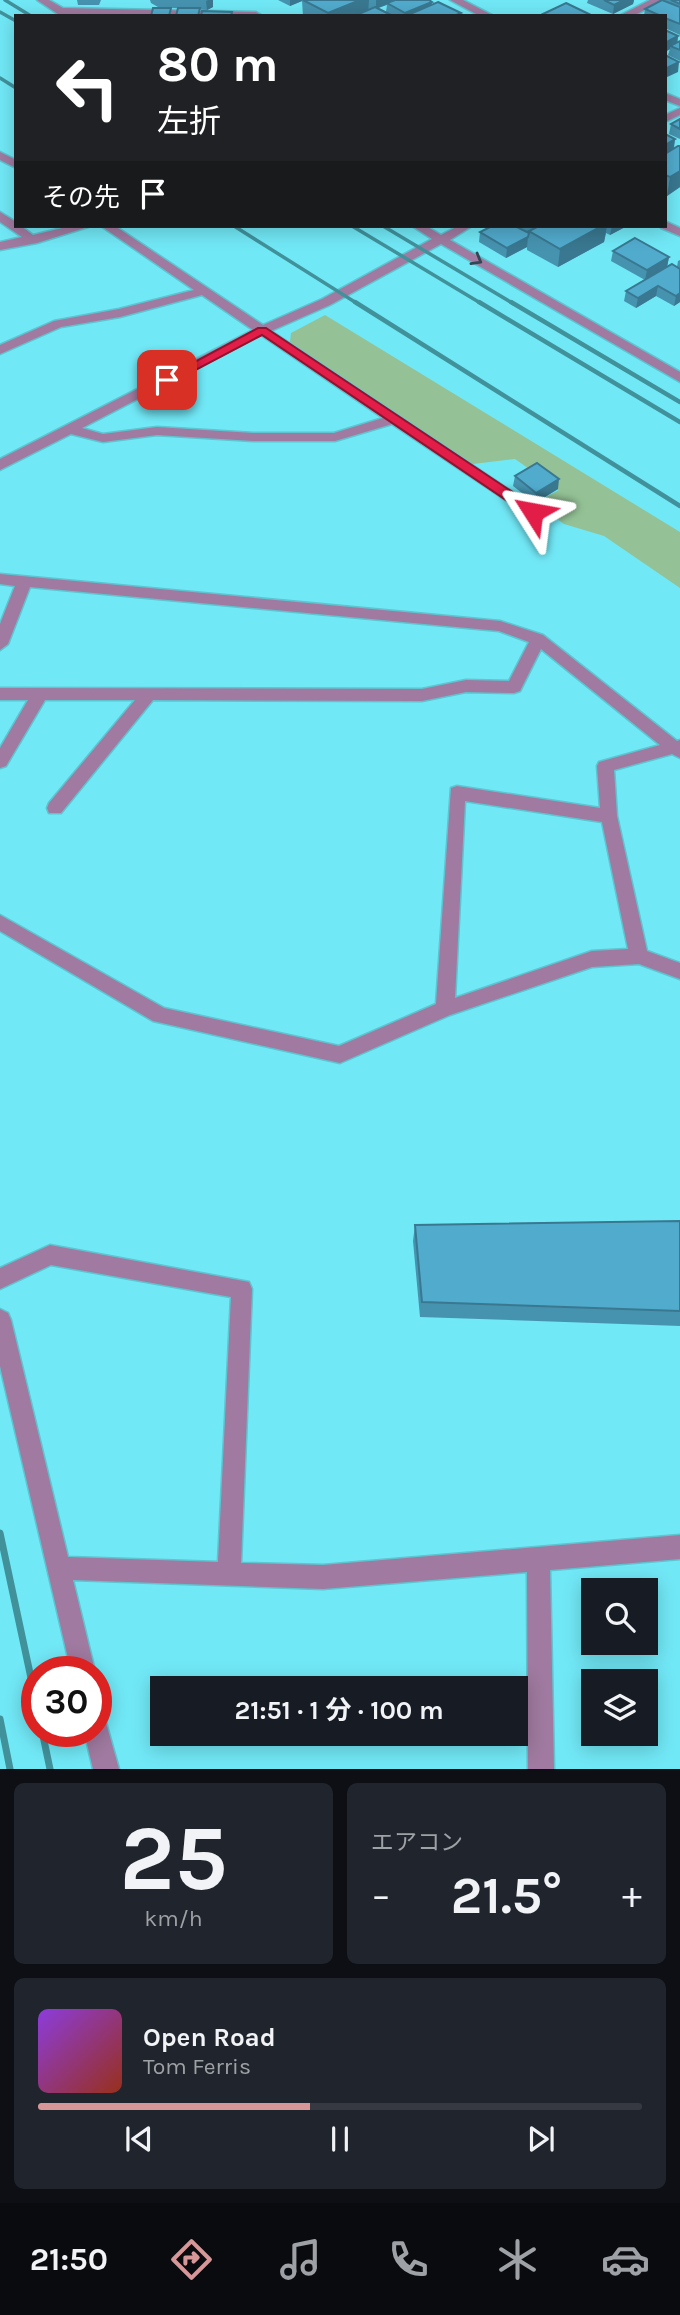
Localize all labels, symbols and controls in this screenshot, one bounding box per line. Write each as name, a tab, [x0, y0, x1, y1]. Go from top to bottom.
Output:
text: 80 m	[157, 36, 279, 93]
icon: left	[42, 42, 133, 133]
text: 左折	[157, 103, 221, 140]
icon: arrive	[134, 175, 172, 213]
text: その先	[42, 182, 120, 213]
one-way arrow	[470, 252, 483, 265]
pin	[137, 350, 197, 410]
icon: arrive	[148, 361, 186, 399]
position arrow	[496, 475, 570, 549]
map controls	[581, 1578, 658, 1746]
button: search	[581, 1578, 658, 1655]
speed limit sign: 30	[21, 1656, 112, 1747]
button: layers	[581, 1669, 658, 1746]
text: 21:51 · 1 分 · 100 m	[234, 1695, 444, 1726]
text: 25	[119, 1806, 228, 1912]
text: エアコン	[371, 1829, 463, 1856]
text: 21.5°	[451, 1865, 562, 1926]
text: −	[371, 1873, 391, 1918]
text: +	[622, 1873, 642, 1918]
text: km/h	[144, 1905, 203, 1932]
text: Open Road	[143, 2022, 276, 2053]
text: Tom Ferris	[143, 2053, 251, 2080]
icon: previous	[120, 2120, 158, 2158]
icon: pause	[321, 2120, 359, 2158]
icon: next	[522, 2120, 560, 2158]
icon: directions	[167, 2235, 216, 2284]
icon: music	[276, 2235, 325, 2284]
icon: phone	[384, 2235, 433, 2284]
icon: climate	[493, 2235, 542, 2284]
icon: car	[601, 2235, 650, 2284]
text: 21:50	[30, 2241, 108, 2278]

